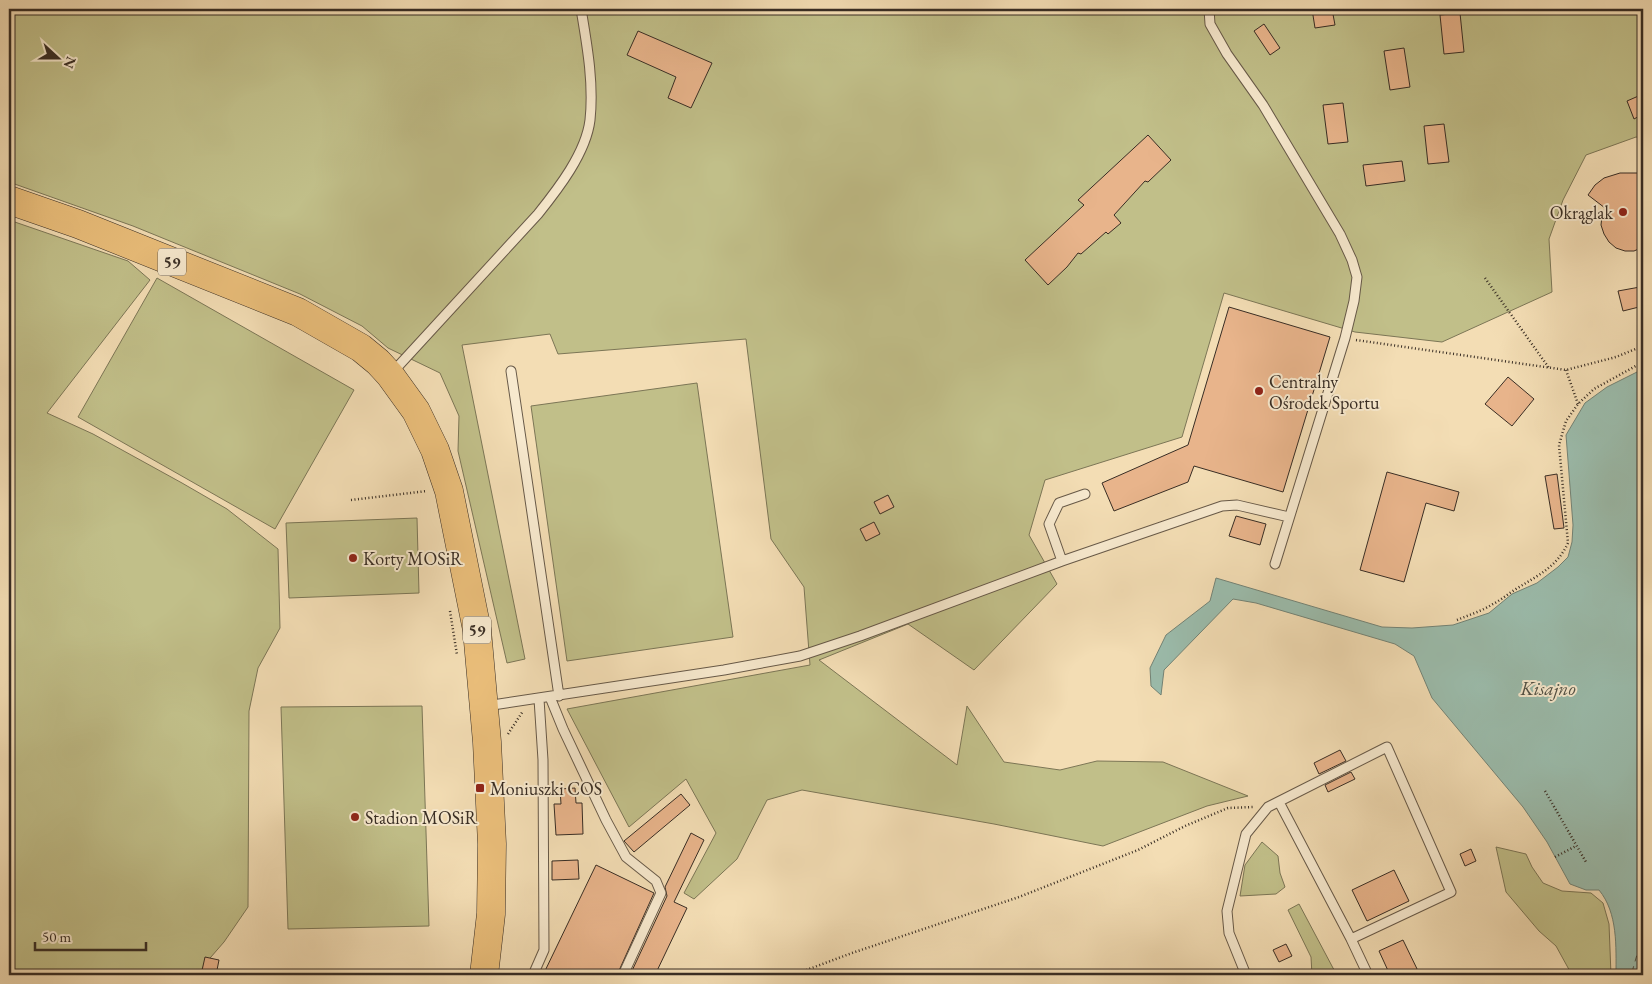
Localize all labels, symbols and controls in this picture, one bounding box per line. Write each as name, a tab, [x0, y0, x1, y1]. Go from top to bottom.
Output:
north arrow	[32, 32, 82, 82]
text: N	[59, 54, 81, 72]
place label: Okrąglak	[1550, 201, 1614, 224]
marker: Okrąglak	[1617, 206, 1629, 218]
road number: 59	[158, 248, 186, 276]
place label: Centralny Ośrodek Sportu	[1269, 370, 1380, 414]
marker: Centralny Ośrodek Sportu	[1253, 385, 1265, 397]
place label: Korty MOSiR	[363, 547, 463, 570]
marker: Korty MOSiR	[347, 552, 359, 564]
road number: 59	[463, 616, 491, 644]
water label: Kisajno	[1519, 676, 1576, 701]
place label: Moniuszki COS	[490, 777, 602, 800]
marker: Moniuszki COS	[474, 782, 486, 794]
place label: Stadion MOSiR	[365, 806, 477, 829]
marker: Stadion MOSiR	[349, 811, 361, 823]
scale bar	[35, 919, 146, 951]
text: 50 m	[42, 927, 71, 946]

